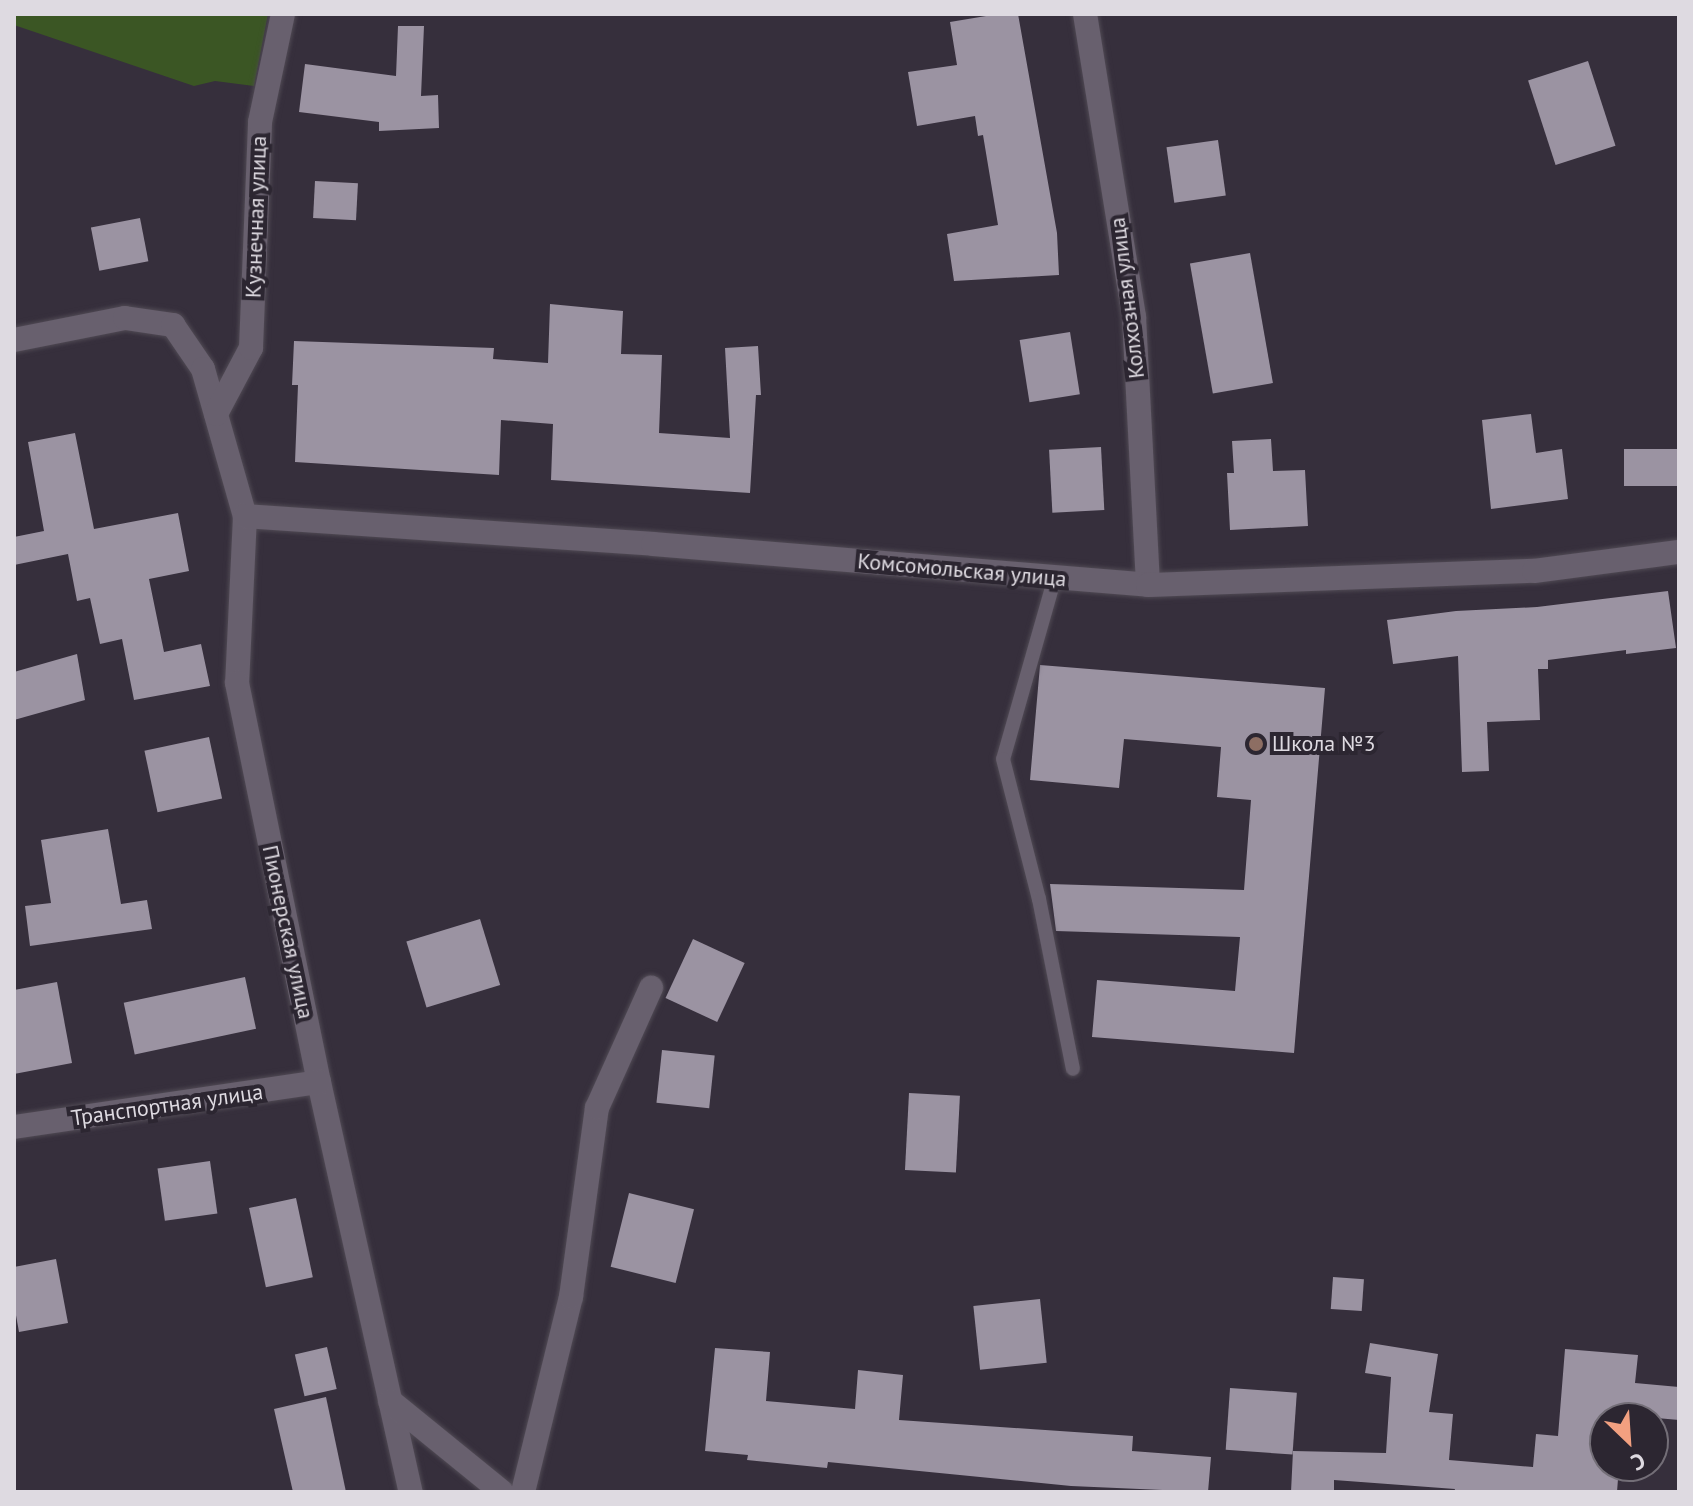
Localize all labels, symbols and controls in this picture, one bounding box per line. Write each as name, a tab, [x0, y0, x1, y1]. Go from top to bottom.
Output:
street label: Кузнечная улица	[240, 135, 272, 299]
street label: Колхозная улица	[1104, 216, 1150, 380]
street label: Комсомольская улица	[856, 548, 1068, 592]
place label: Школа №3	[1272, 731, 1376, 757]
marker: Школа №3	[1247, 735, 1265, 753]
street label: Пионерская улица	[257, 843, 319, 1021]
street label: Транспортная улица	[69, 1078, 265, 1132]
north arrow	[1589, 1402, 1669, 1482]
text: С	[1627, 1447, 1650, 1477]

